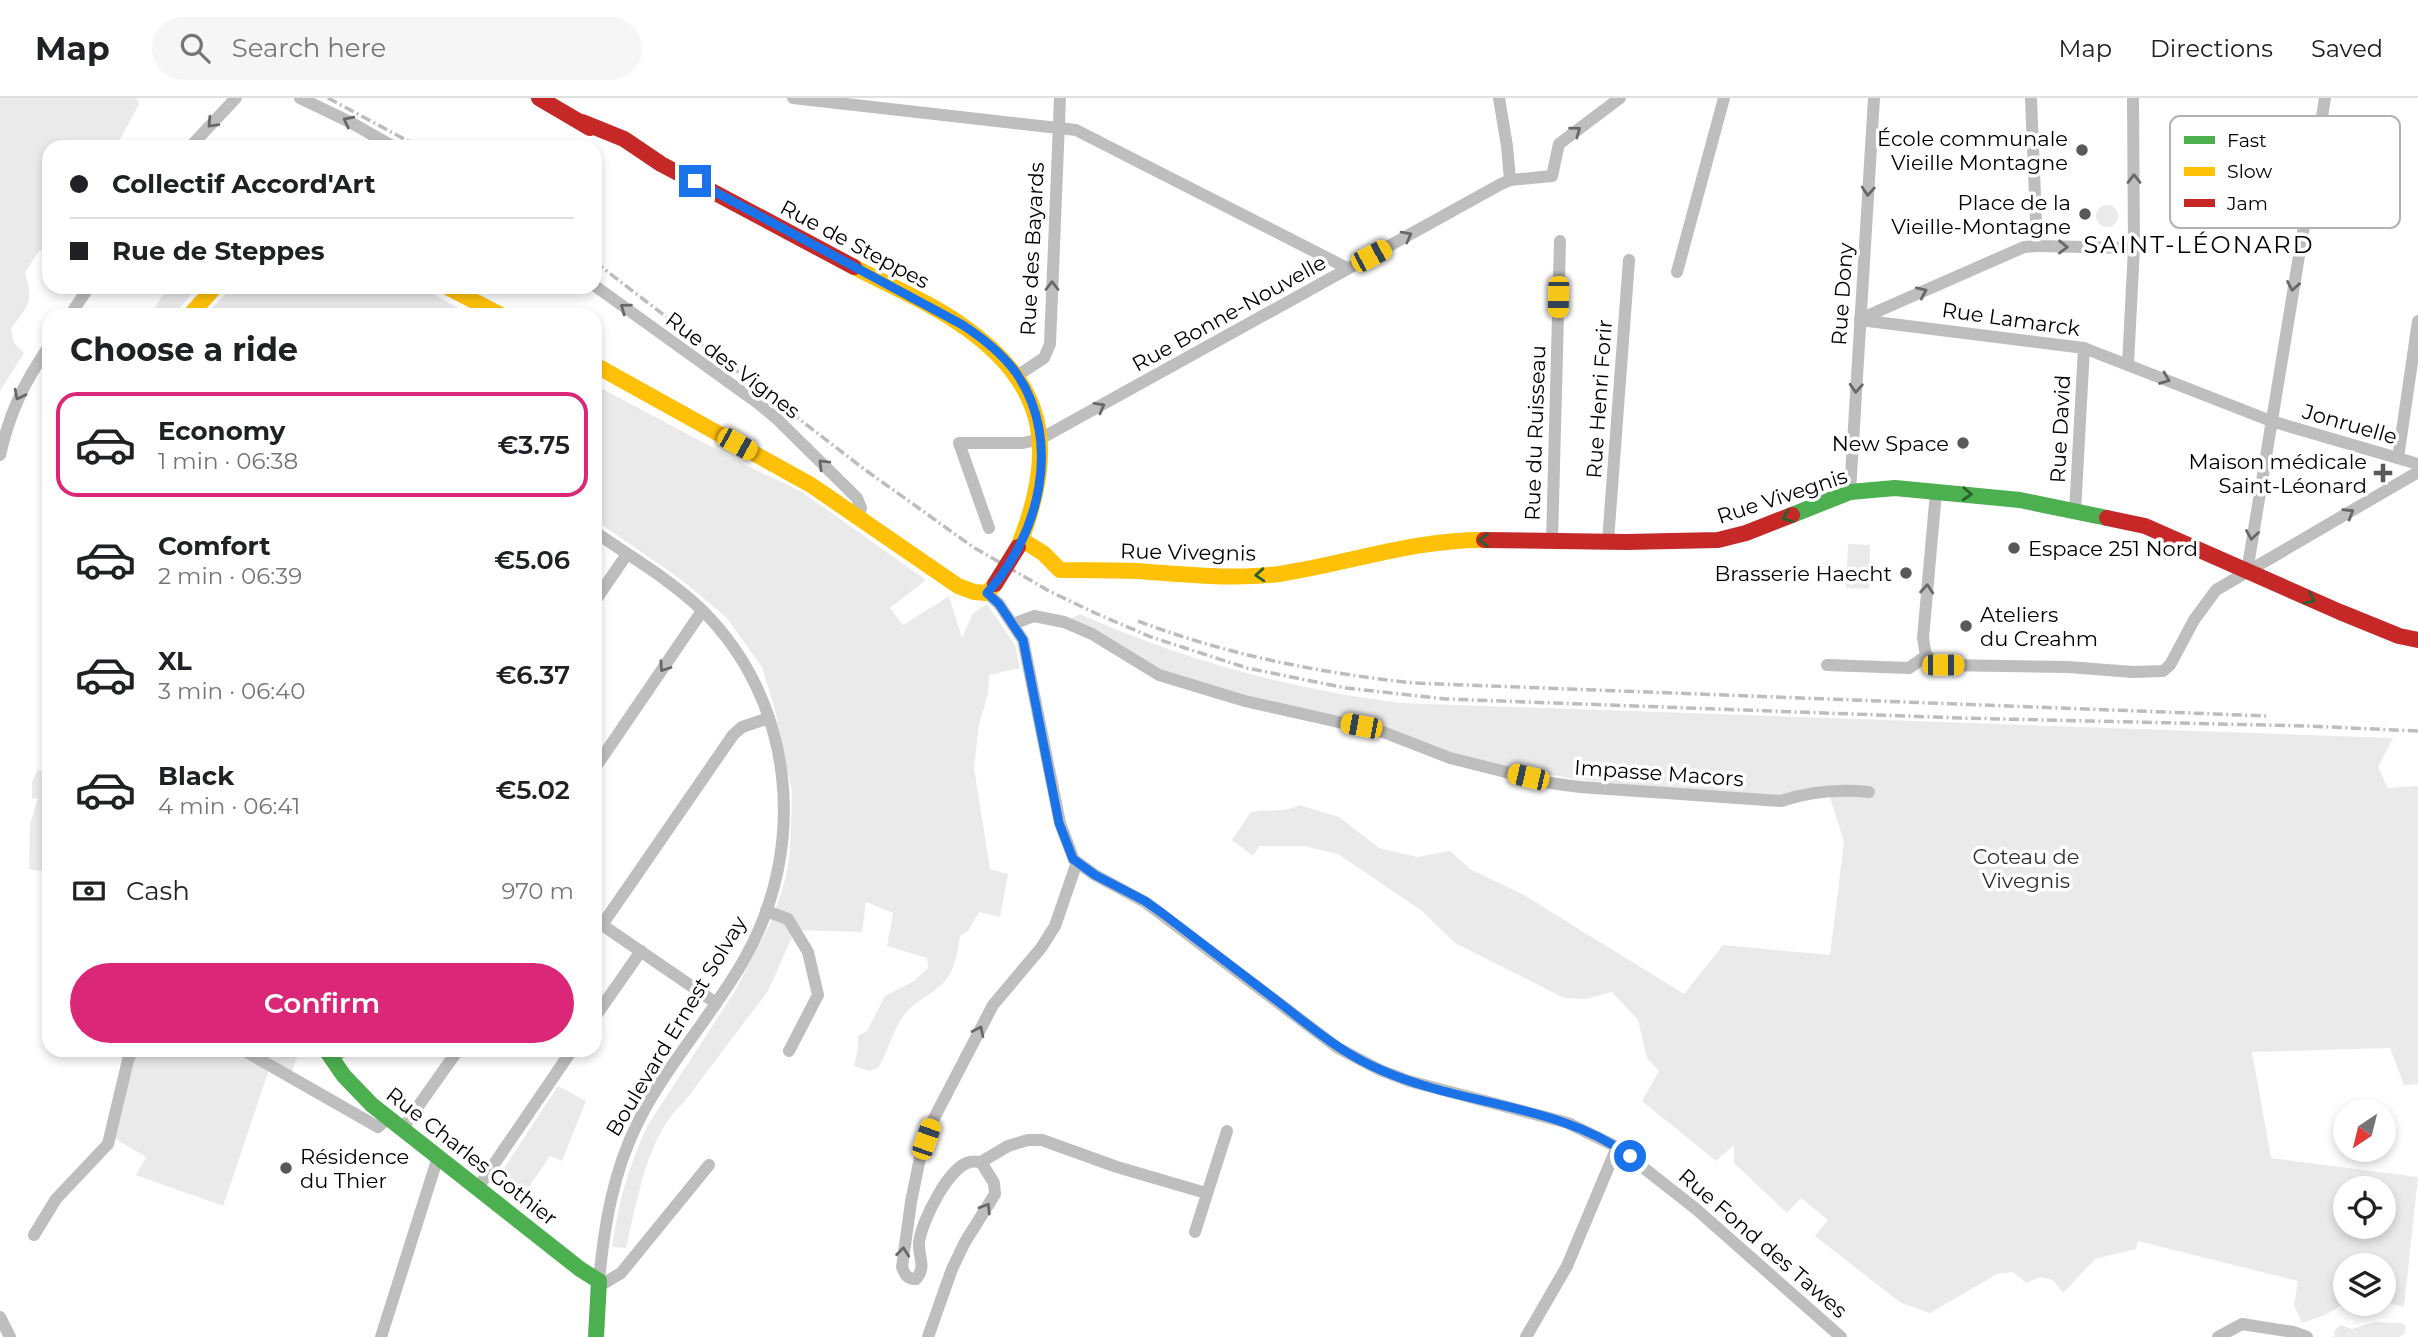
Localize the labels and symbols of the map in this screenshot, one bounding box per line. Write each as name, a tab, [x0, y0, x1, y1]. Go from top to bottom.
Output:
one-way arrow	[208, 115, 221, 128]
one-way arrow	[342, 116, 355, 130]
legend	[2170, 116, 2400, 228]
place label: École communale Vieille Montagne	[1877, 126, 2068, 175]
one-way arrow	[1569, 127, 1581, 139]
text: Fast	[2227, 129, 2267, 152]
marker: École communale Vieille Montagne	[2074, 142, 2090, 158]
text: Slow	[2227, 160, 2272, 183]
street label: Rue des Bayards	[1015, 161, 1049, 337]
route end	[679, 165, 711, 197]
one-way arrow	[2126, 174, 2142, 184]
one-way arrow	[1861, 185, 1876, 196]
place label: Place de la Vieille-Montagne	[1891, 190, 2071, 239]
text: Jam	[2226, 192, 2268, 215]
street label: Rue de Steppes	[776, 194, 934, 294]
marker: Place de la Vieille-Montagne	[2077, 206, 2093, 222]
district label: SAINT-LÉONARD	[2083, 230, 2315, 259]
one-way arrow	[1400, 231, 1413, 244]
car	[1348, 237, 1395, 275]
one-way arrow	[2058, 239, 2069, 254]
street label: Rue Dony	[1826, 241, 1858, 346]
street label: Rue Bonne-Nouvelle	[1128, 249, 1330, 377]
car	[1548, 276, 1569, 318]
one-way arrow	[1044, 280, 1060, 290]
one-way arrow	[2287, 280, 2302, 292]
one-way arrow	[1915, 286, 1927, 300]
street label: Rue Lamarck	[1940, 297, 2082, 341]
one-way arrow	[620, 304, 633, 316]
street label: Rue des Vignes	[661, 306, 805, 424]
street label: Rue Henri Forir	[1581, 319, 1617, 479]
street label: Rue du Ruisseau	[1519, 345, 1551, 521]
one-way arrow	[2159, 371, 2171, 385]
street label: Rue David	[2045, 374, 2075, 484]
one-way arrow	[1849, 382, 1864, 393]
one-way arrow	[14, 388, 28, 400]
street label: Jonruelle	[2299, 398, 2400, 449]
one-way arrow	[1093, 402, 1105, 415]
car	[714, 425, 761, 463]
place label: New Space	[1832, 431, 1949, 456]
marker: New Space	[1955, 435, 1971, 451]
place label: Maison médicale Saint-Léonard	[2188, 449, 2367, 498]
one-way arrow	[818, 459, 831, 472]
street label: Rue Vivegnis	[1714, 463, 1850, 529]
marker: Maison médicale Saint-Léonard	[2373, 463, 2393, 483]
one-way arrow	[1962, 486, 1973, 501]
one-way arrow	[1781, 509, 1793, 523]
one-way arrow	[2341, 509, 2354, 522]
one-way arrow	[2245, 529, 2260, 541]
one-way arrow	[1478, 532, 1489, 548]
place label: Espace 251 Nord	[2028, 536, 2198, 561]
street label: Rue Vivegnis	[1120, 538, 1256, 566]
marker: Espace 251 Nord	[2006, 540, 2022, 556]
place label: Brasserie Haecht	[1714, 561, 1892, 586]
marker: Brasserie Haecht	[1898, 565, 1914, 581]
one-way arrow	[1254, 567, 1265, 582]
one-way arrow	[1919, 583, 1934, 594]
one-way arrow	[2302, 591, 2315, 605]
place label: Ateliers du Creahm	[1980, 602, 2098, 651]
marker: Ateliers du Creahm	[1958, 618, 1974, 634]
car	[1923, 655, 1965, 676]
one-way arrow	[660, 659, 672, 672]
car	[1339, 712, 1384, 740]
street label: Impasse Macors	[1573, 755, 1745, 791]
car	[1506, 762, 1551, 792]
park label: Coteau de Vivegnis	[1972, 844, 2080, 893]
street label: Boulevard Ernest Solvay	[600, 911, 752, 1140]
one-way arrow	[971, 1026, 985, 1038]
street label: Rue Charles Gothier	[381, 1081, 563, 1231]
north arrow	[2333, 1099, 2396, 1162]
car	[910, 1116, 943, 1162]
route start	[1614, 1140, 1646, 1172]
place label: Résidence du Thier	[300, 1144, 409, 1193]
marker: Résidence du Thier	[278, 1160, 294, 1176]
street label: Rue Fond des Tawes	[1674, 1163, 1852, 1323]
one-way arrow	[977, 1203, 990, 1216]
one-way arrow	[896, 1246, 911, 1258]

